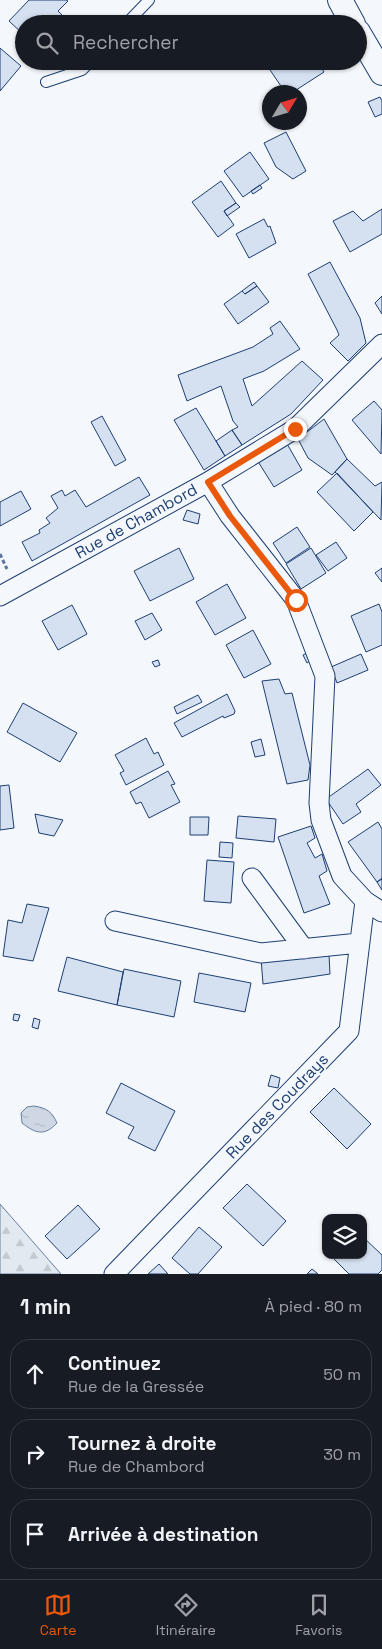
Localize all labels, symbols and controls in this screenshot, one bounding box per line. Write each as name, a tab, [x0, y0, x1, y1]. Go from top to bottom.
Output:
search box	[15, 15, 367, 70]
icon: search	[33, 29, 61, 57]
text: Rechercher	[73, 30, 179, 55]
north arrow	[262, 85, 307, 130]
route end	[284, 418, 307, 441]
street label: Rue de Chambord	[71, 479, 201, 563]
route start	[285, 589, 308, 612]
street label: Rue des Coudrays	[221, 1049, 333, 1163]
map controls	[322, 1214, 367, 1259]
button: layers	[322, 1214, 367, 1259]
text: 1 min	[20, 1293, 71, 1320]
text: À pied · 80 m	[265, 1296, 362, 1317]
text: Continuez	[68, 1351, 161, 1376]
icon: ahead	[21, 1360, 49, 1388]
text: 50 m	[323, 1364, 361, 1385]
text: Rue de la Gressée	[68, 1376, 204, 1397]
text: Tournez à droite	[68, 1431, 217, 1456]
icon: right	[21, 1440, 49, 1468]
text: 30 m	[323, 1444, 361, 1465]
text: Rue de Chambord	[68, 1456, 205, 1477]
icon: arrive	[21, 1520, 49, 1548]
text: Arrivée à destination	[68, 1522, 258, 1547]
tab: Carte	[40, 1591, 76, 1639]
tab: Itinéraire	[156, 1591, 216, 1639]
tab: Favoris	[295, 1591, 342, 1639]

